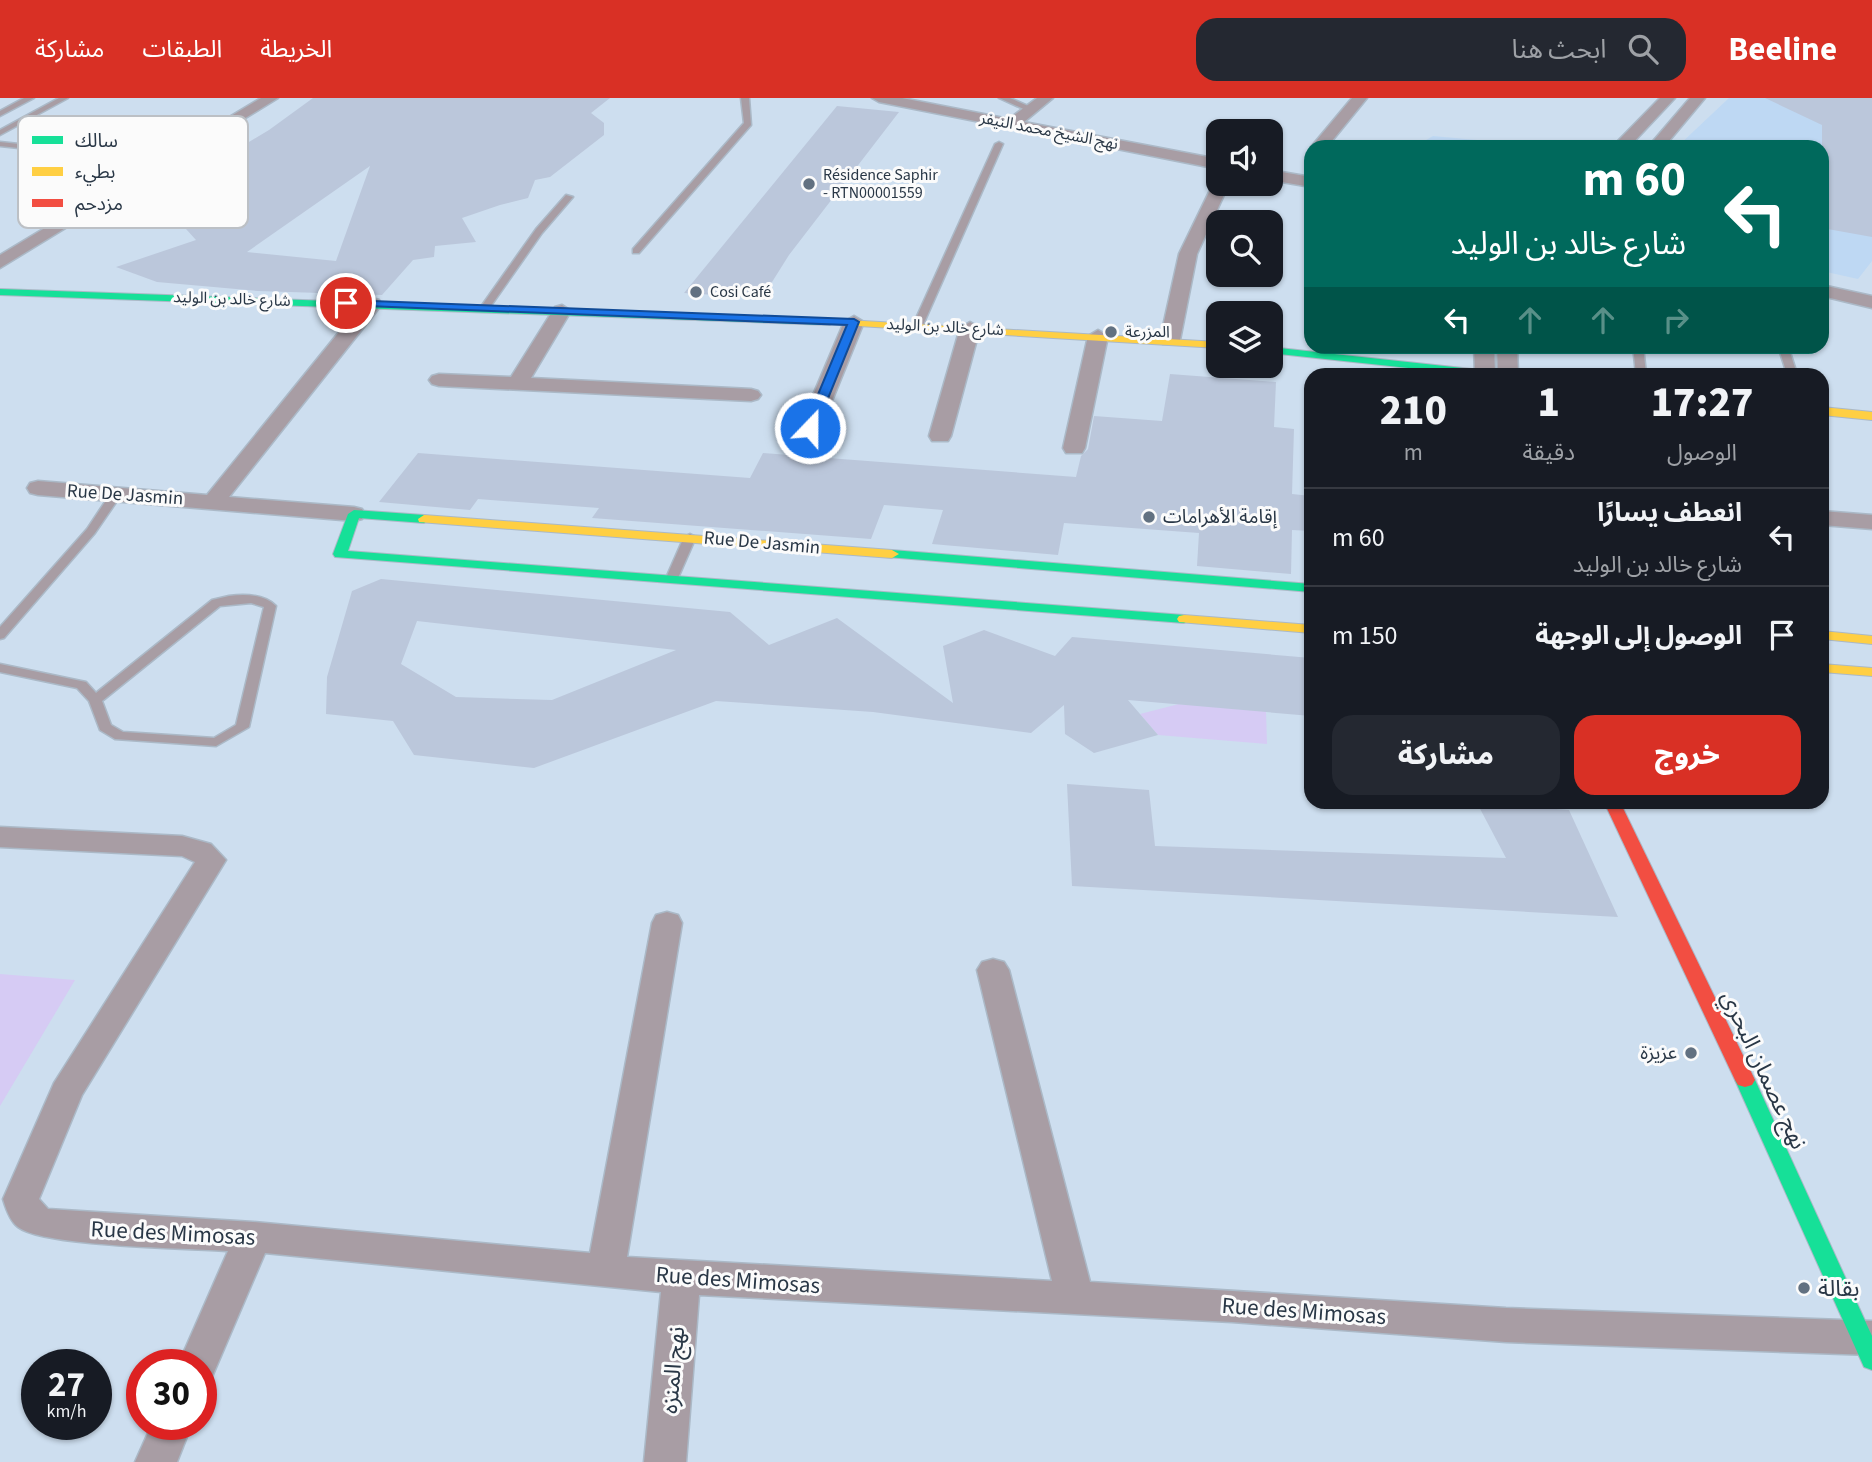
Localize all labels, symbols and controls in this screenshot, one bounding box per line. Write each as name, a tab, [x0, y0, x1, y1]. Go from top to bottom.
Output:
search box	[1196, 18, 1686, 81]
text: Beeline	[1728, 26, 1837, 73]
icon: search	[1624, 30, 1662, 68]
text: ابحث هنا	[1512, 31, 1606, 68]
text: مشاركة	[35, 32, 104, 67]
text: الطبقات	[142, 32, 222, 67]
text: الخريطة	[260, 32, 332, 67]
street label: نهج الشيخ محمد النيفر	[977, 107, 1120, 156]
legend	[18, 116, 248, 228]
map controls	[1206, 119, 1283, 378]
button: sound	[1206, 119, 1283, 196]
text: سالك	[75, 128, 118, 155]
text: 60 m	[1582, 145, 1686, 215]
text: بطيء	[75, 159, 115, 186]
place label: Résidence Saphir - RTN00001559	[823, 164, 938, 204]
icon: left	[1710, 168, 1801, 259]
marker: Résidence Saphir - RTN00001559	[801, 176, 817, 192]
text: مزدحم	[75, 191, 123, 218]
button: search	[1206, 210, 1283, 287]
text: شارع خالد بن الوليد	[1451, 221, 1686, 267]
pin	[316, 273, 376, 333]
place label: Cosi Café	[710, 281, 771, 303]
icon: arrive	[327, 284, 365, 322]
marker: Cosi Café	[688, 284, 704, 300]
street label: شارع خالد بن الوليد	[173, 286, 291, 313]
button: layers	[1206, 301, 1283, 378]
icon: left	[1438, 301, 1476, 339]
icon: ahead	[1511, 301, 1549, 339]
icon: ahead	[1584, 301, 1622, 339]
icon: right	[1657, 301, 1695, 339]
street label: شارع خالد بن الوليد	[886, 313, 1004, 342]
place label: المزرعة	[1125, 321, 1170, 343]
marker: المزرعة	[1103, 324, 1119, 340]
text: 1	[1538, 373, 1560, 433]
text: 17:27	[1651, 373, 1753, 433]
text: 210	[1380, 381, 1447, 441]
position arrow	[773, 391, 847, 465]
text: m	[1404, 436, 1423, 469]
text: دقيقة	[1523, 436, 1575, 469]
text: الوصول	[1667, 436, 1737, 469]
street label: Rue De Jasmin	[66, 477, 184, 513]
text: انعطف يسارًا	[1597, 494, 1742, 531]
place label: إقامة الأهرامات	[1163, 504, 1278, 531]
marker: إقامة الأهرامات	[1141, 509, 1157, 525]
icon: left	[1763, 518, 1801, 556]
text: 60 m	[1332, 519, 1385, 556]
street label: Rue De Jasmin	[703, 524, 821, 562]
text: شارع خالد بن الوليد	[1573, 548, 1742, 581]
icon: arrive	[1763, 616, 1801, 654]
text: 150 m	[1332, 617, 1398, 654]
text: الوصول إلى الوجهة	[1535, 617, 1742, 654]
button: مشاركة	[1332, 715, 1560, 795]
button: خروج	[1574, 715, 1801, 795]
street label: نهج عصمان البحري	[1712, 985, 1815, 1155]
place label: عزيزة	[1640, 1040, 1677, 1067]
marker: عزيزة	[1683, 1045, 1699, 1061]
street label: Rue des Mimosas	[90, 1212, 256, 1254]
street label: Rue des Mimosas	[655, 1258, 821, 1302]
place label: بقالة	[1818, 1272, 1859, 1305]
marker: بقالة	[1796, 1280, 1812, 1296]
street label: Rue des Mimosas	[1221, 1289, 1387, 1333]
street label: نهج المنزه	[653, 1325, 693, 1415]
speed limit sign: 30	[126, 1349, 217, 1440]
text: 27	[48, 1360, 85, 1410]
text: km/h	[47, 1399, 86, 1424]

